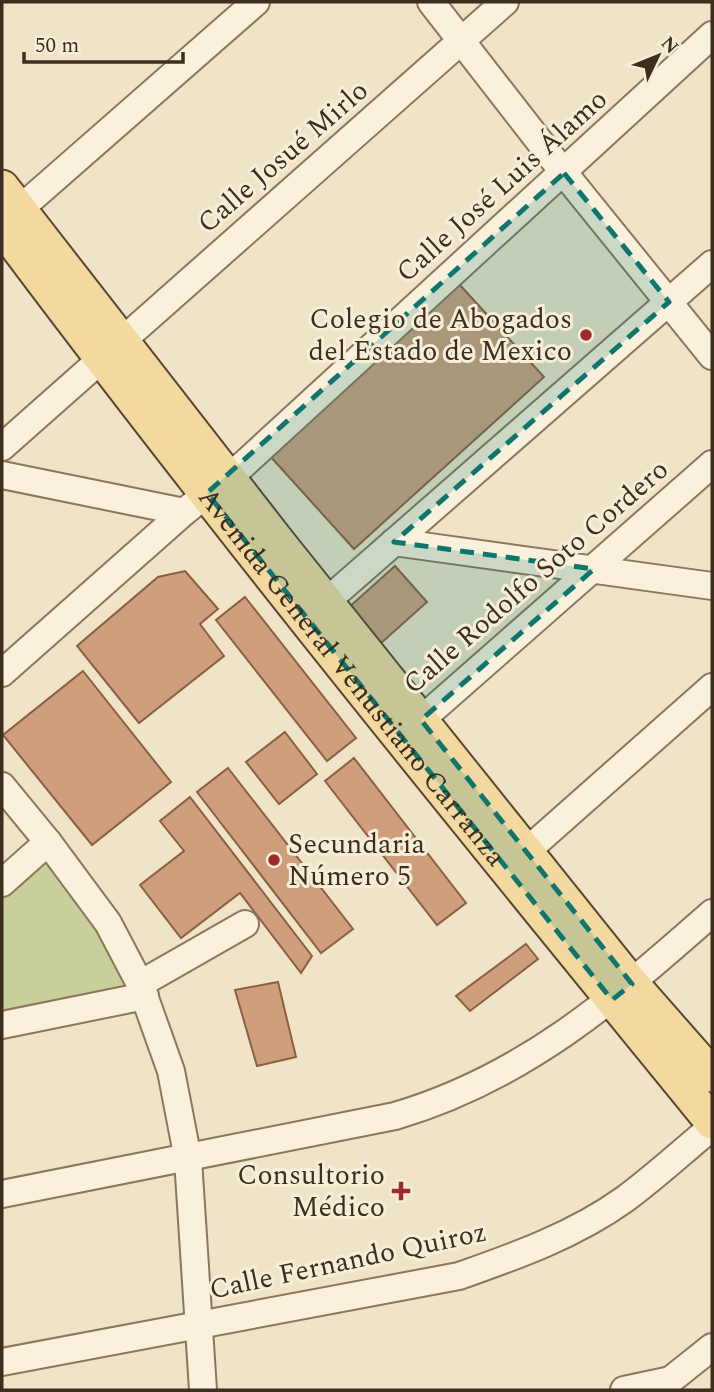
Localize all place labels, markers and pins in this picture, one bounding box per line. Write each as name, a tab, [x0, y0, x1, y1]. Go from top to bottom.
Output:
place label: Colegio de Abogados del Estado de Mexico	[309, 298, 572, 373]
marker: Colegio de Abogados del Estado de Mexico	[578, 327, 594, 343]
place label: Secundaria Número 5	[288, 823, 426, 898]
marker: Secundaria Número 5	[266, 852, 282, 868]
place label: Consultorio Médico	[237, 1154, 385, 1229]
marker: Consultorio Médico	[391, 1181, 411, 1201]

